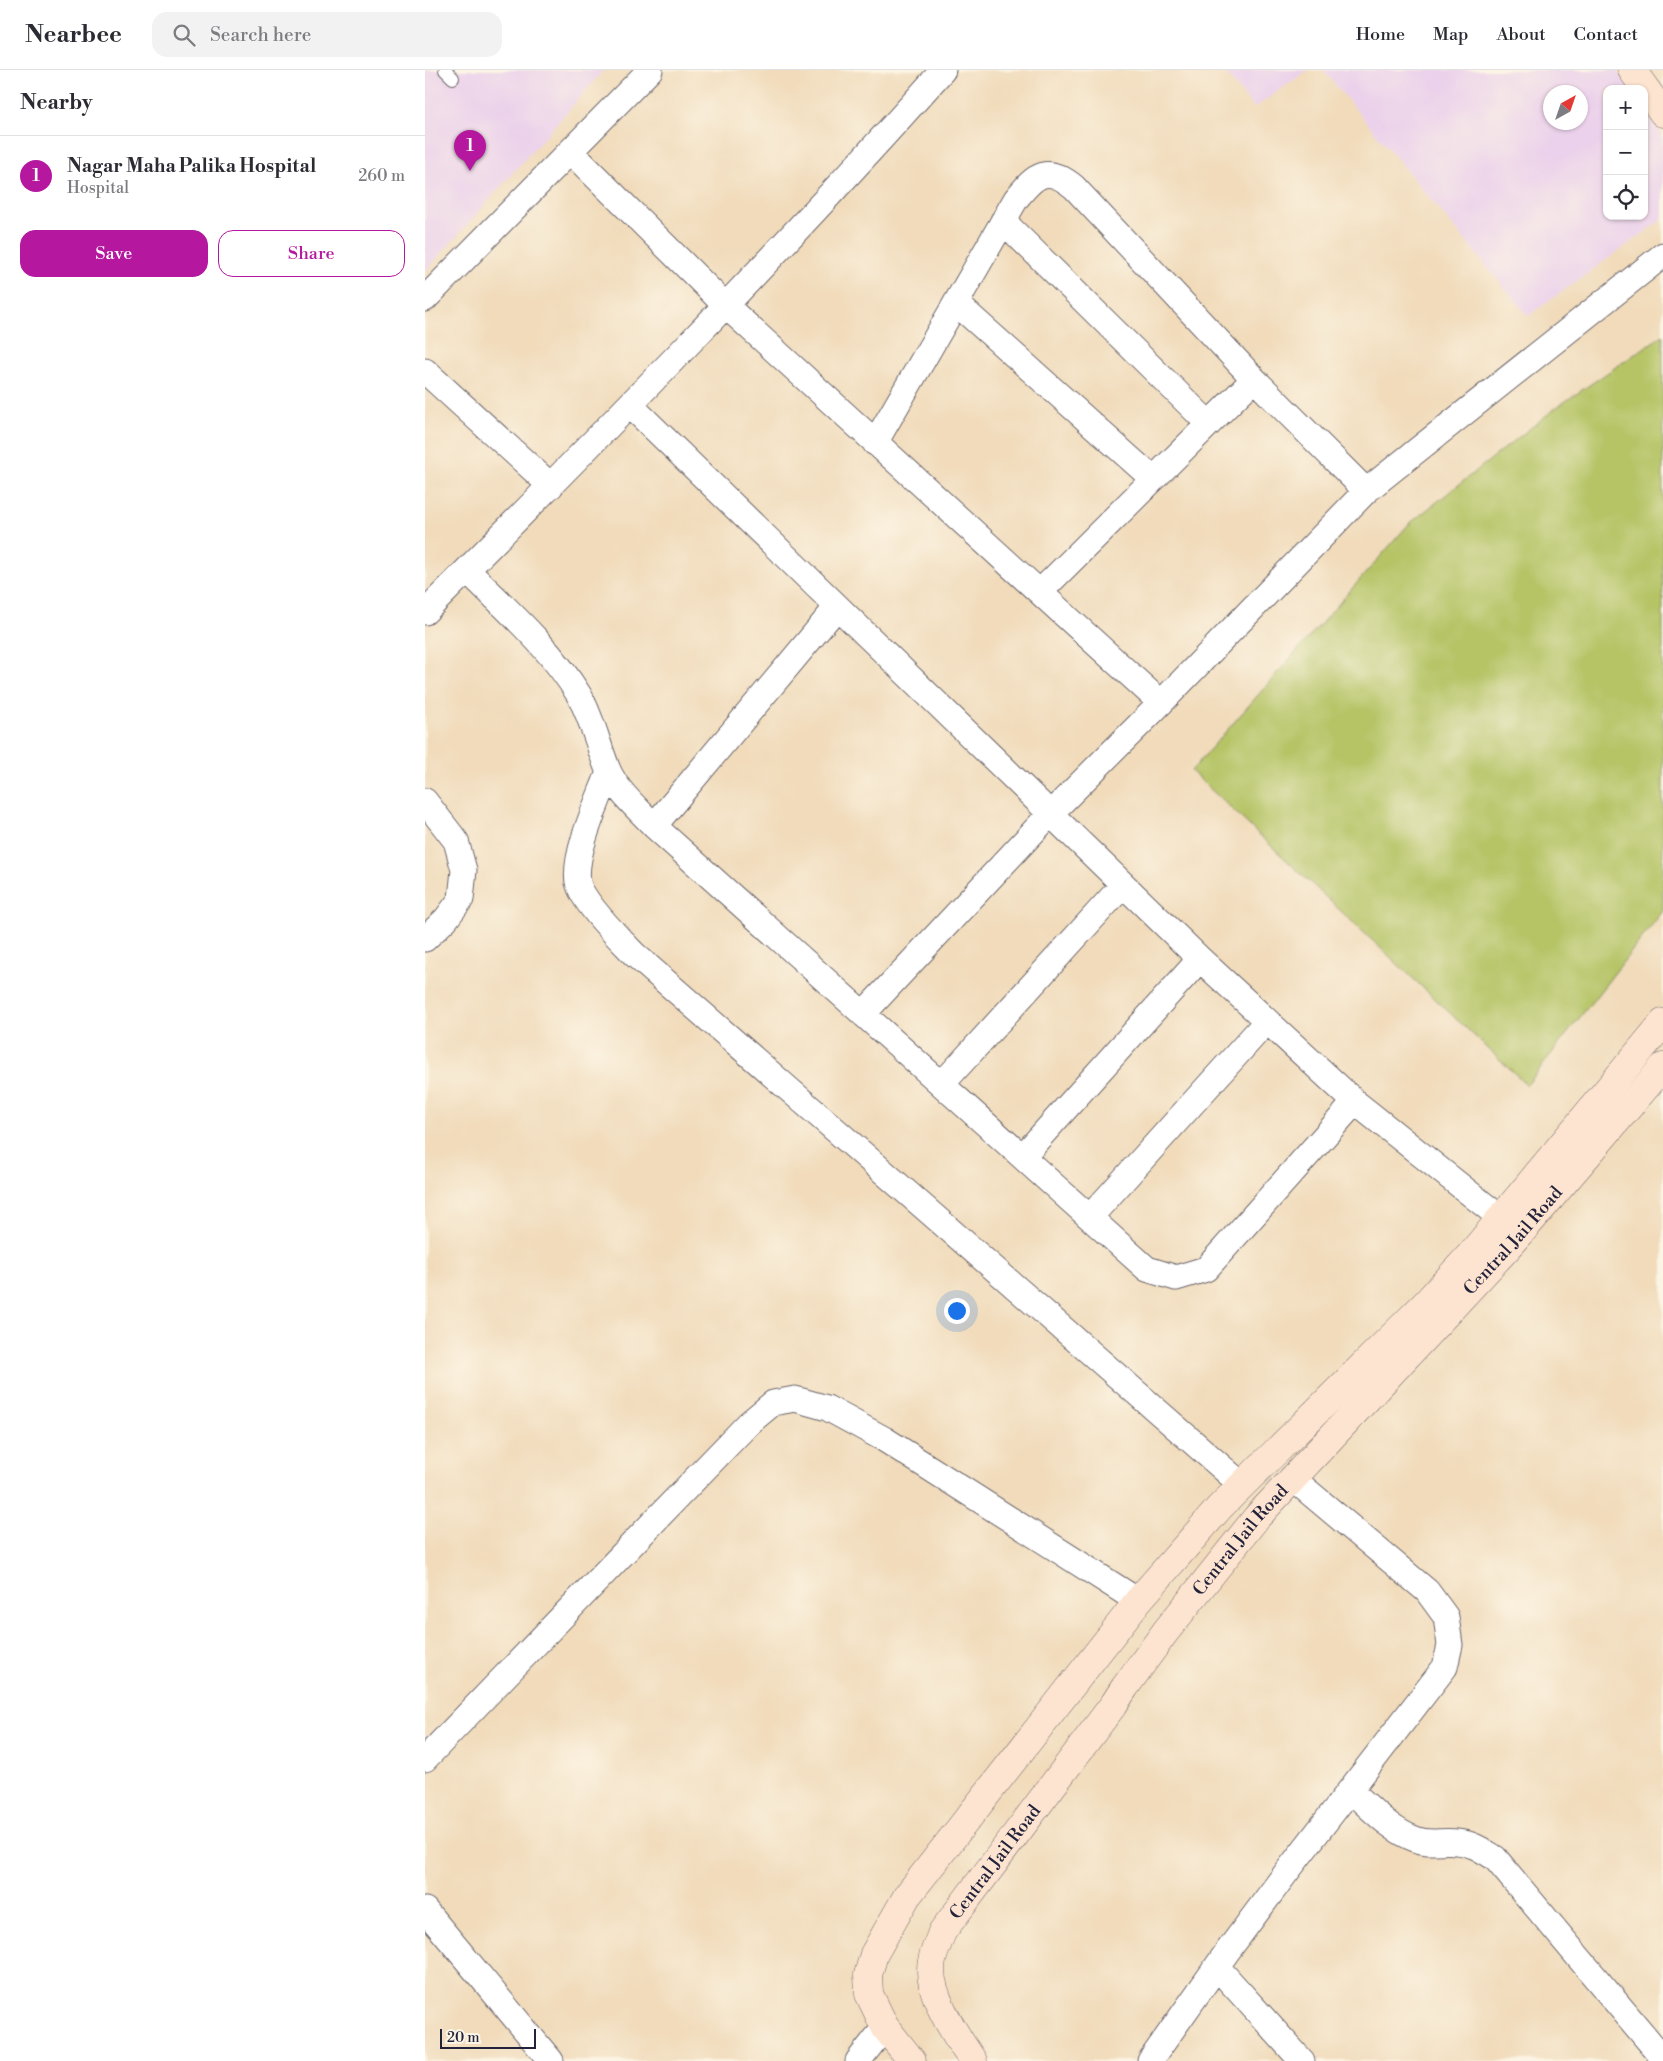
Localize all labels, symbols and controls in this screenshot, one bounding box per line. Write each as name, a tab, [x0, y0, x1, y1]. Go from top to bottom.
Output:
search box	[152, 12, 502, 57]
text: Nearbee	[25, 20, 122, 50]
icon: search	[170, 21, 198, 49]
text: Search here	[210, 23, 311, 47]
text: Home	[1356, 23, 1405, 46]
text: Map	[1433, 23, 1469, 46]
text: About	[1497, 23, 1546, 46]
text: Contact	[1574, 23, 1638, 46]
north arrow	[1543, 85, 1588, 130]
map controls	[1603, 85, 1648, 220]
button: +	[1603, 85, 1648, 130]
text: Nearby	[20, 90, 93, 116]
pin: 1	[454, 130, 486, 171]
button: −	[1603, 130, 1648, 175]
text: Nagar Maha Palika Hospital	[67, 154, 316, 178]
text: 1	[32, 166, 40, 186]
text: 260 m	[358, 166, 405, 186]
button: locate	[1603, 175, 1648, 220]
text: Hospital	[67, 178, 129, 198]
button: Save	[20, 230, 208, 277]
button: Share	[218, 230, 405, 277]
street label: Central Jail Road	[1458, 1181, 1568, 1300]
your location	[944, 1298, 970, 1324]
street label: Central Jail Road	[1187, 1479, 1294, 1600]
street label: Central Jail Road	[944, 1799, 1046, 1924]
scale bar	[440, 2026, 536, 2049]
text: 20 m	[447, 2029, 479, 2047]

